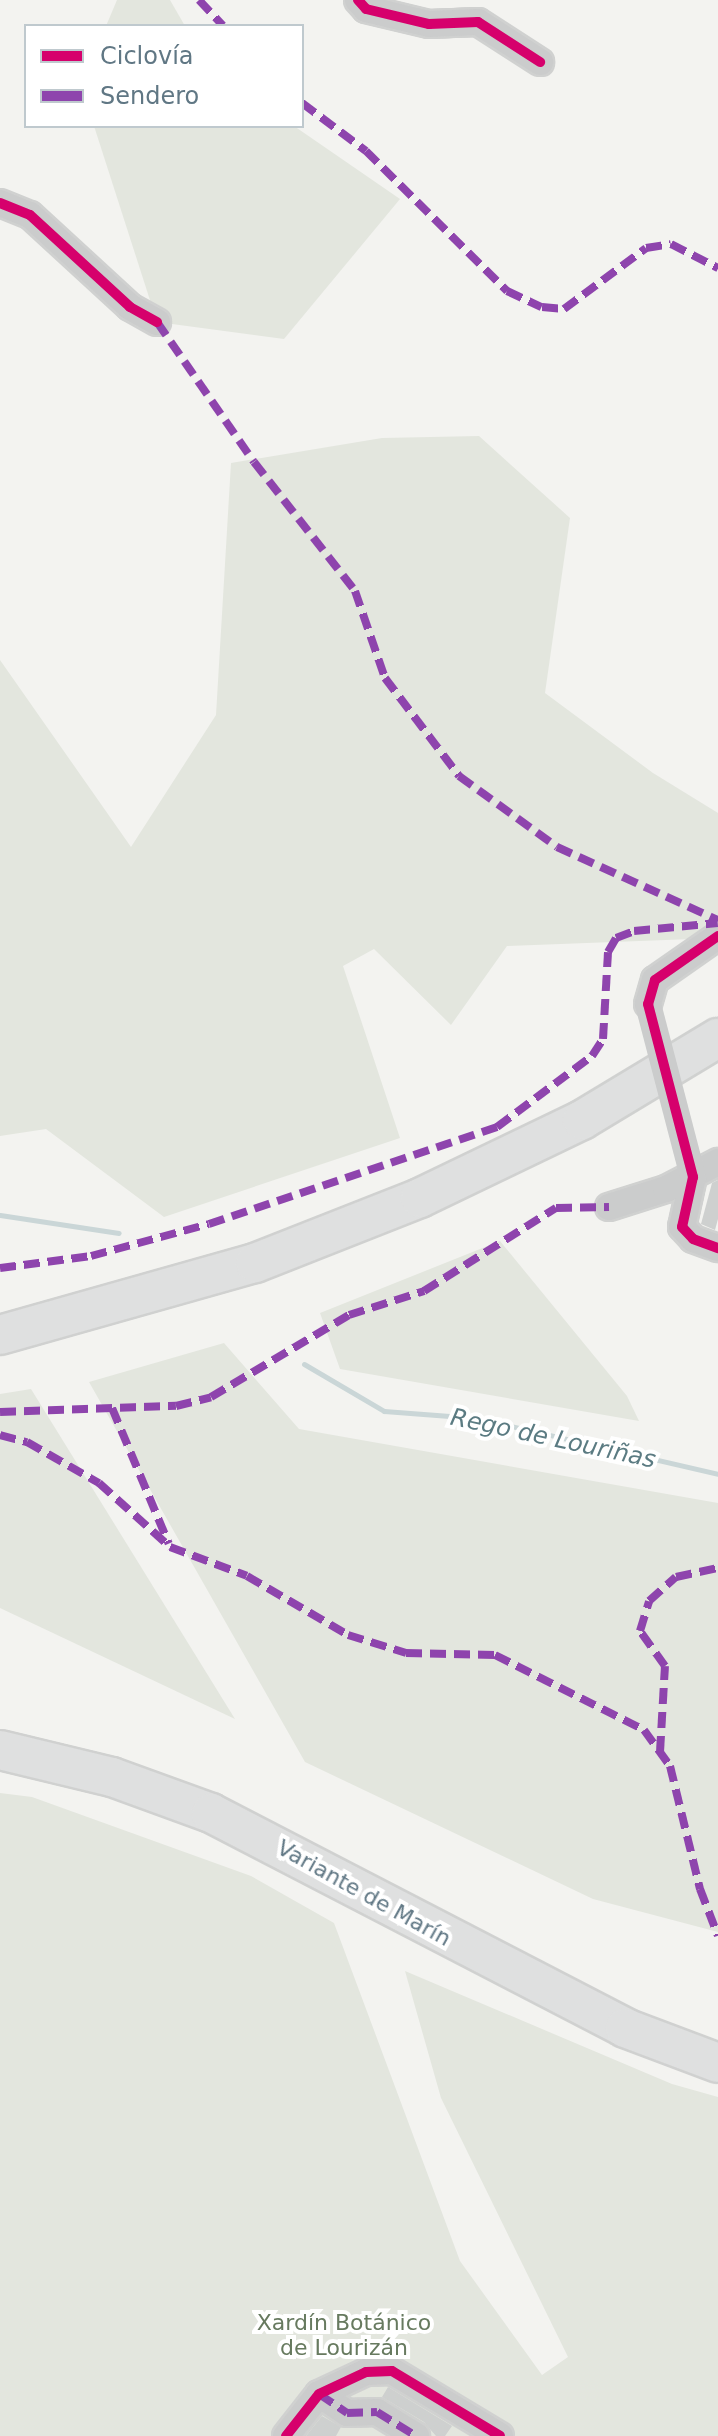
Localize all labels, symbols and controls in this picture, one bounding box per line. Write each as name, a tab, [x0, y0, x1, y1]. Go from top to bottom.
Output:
legend	[24, 24, 304, 128]
text: Ciclovía	[100, 42, 194, 70]
text: Sendero	[100, 82, 199, 110]
water label: Rego de Louriñas	[448, 1403, 658, 1475]
street label: Variante de Marín	[272, 1834, 456, 1952]
park label: Xardín Botánico de Lourizán	[257, 2309, 431, 2360]

